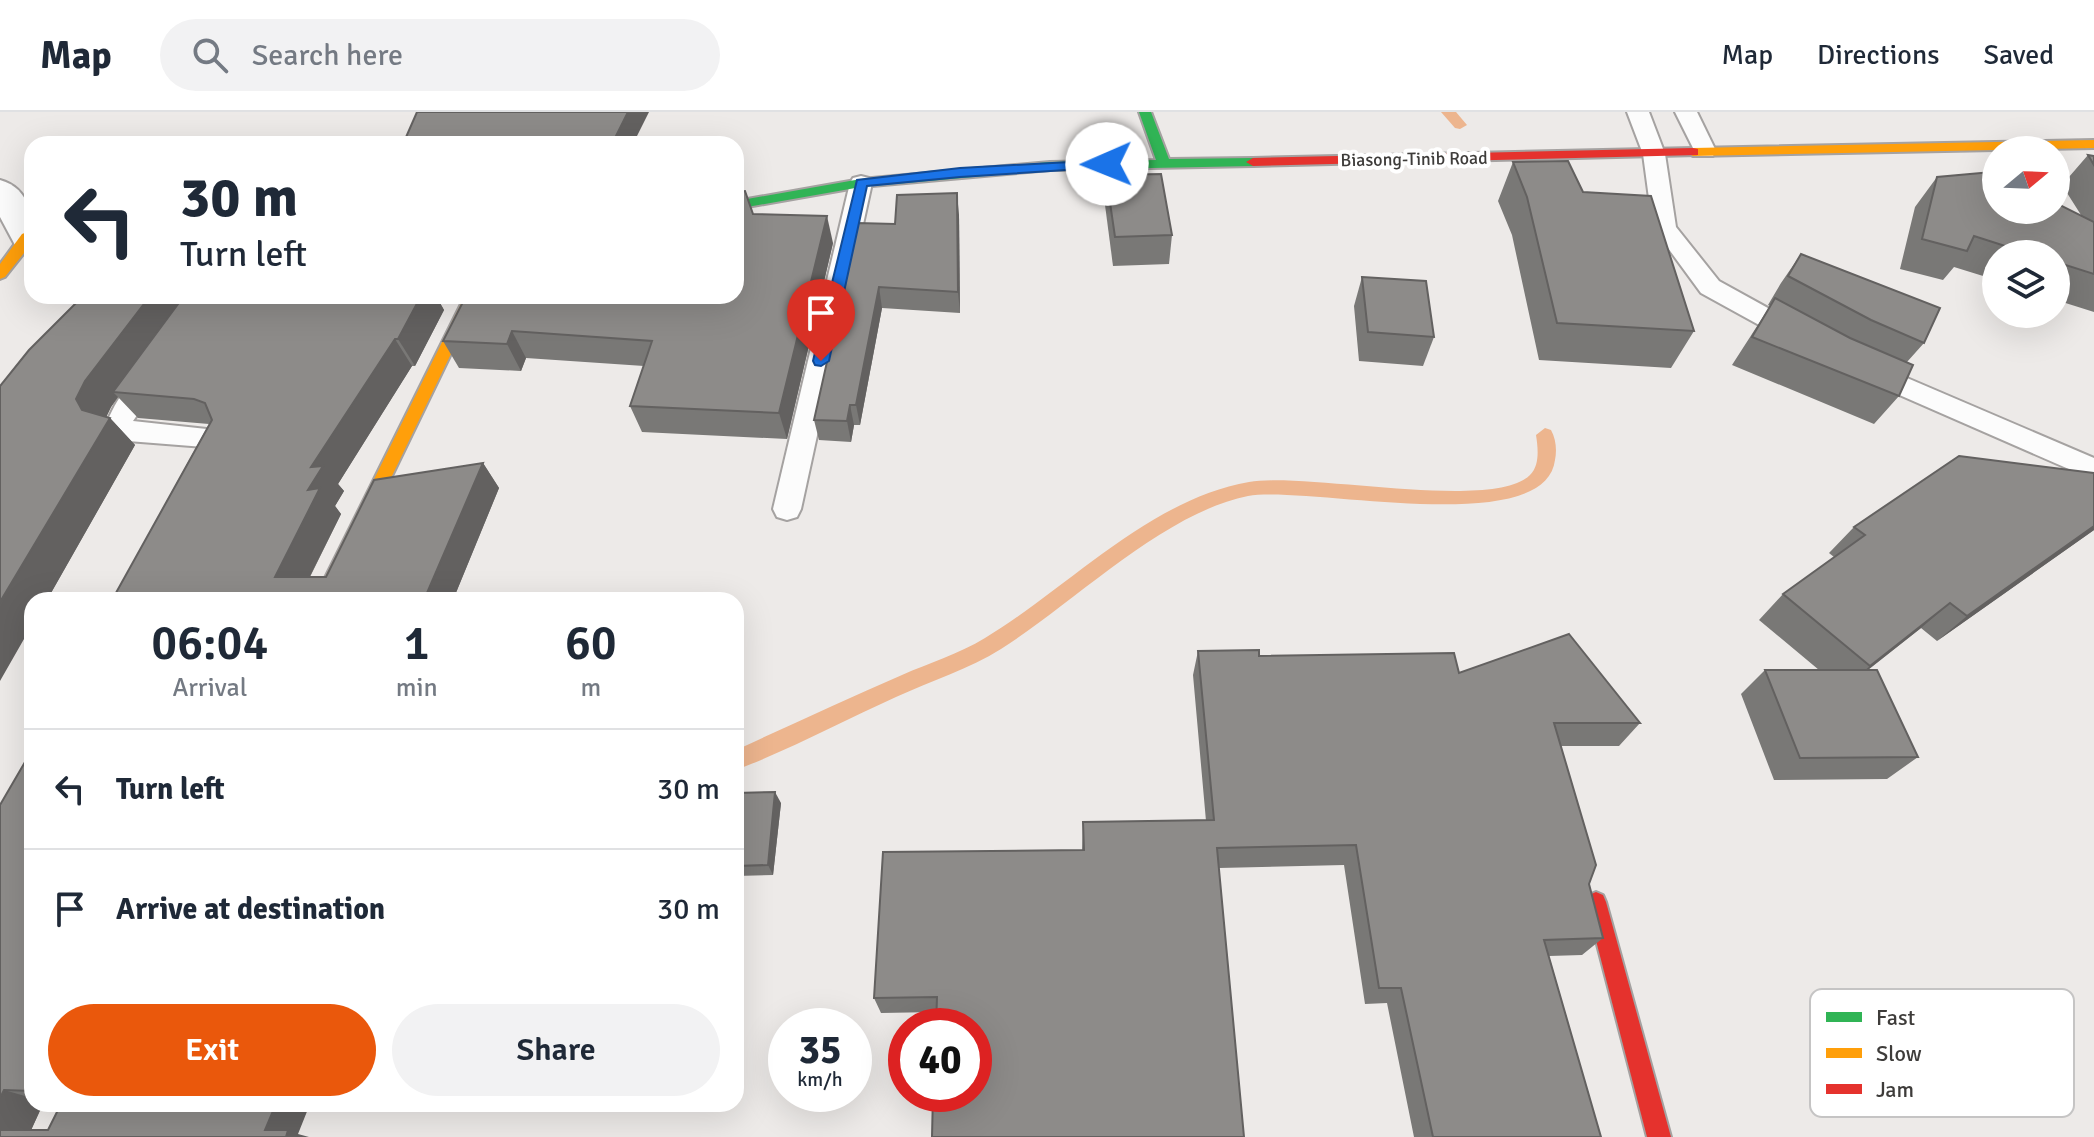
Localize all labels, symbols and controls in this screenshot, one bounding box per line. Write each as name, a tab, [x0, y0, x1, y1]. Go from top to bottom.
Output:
search box	[160, 19, 720, 91]
text: Map	[40, 32, 112, 79]
icon: search	[188, 33, 232, 77]
text: Search here	[252, 37, 403, 74]
text: Map	[1721, 38, 1773, 72]
text: Directions	[1817, 38, 1939, 72]
text: Saved	[1983, 38, 2054, 72]
position arrow	[1065, 122, 1149, 206]
north arrow	[1982, 136, 2070, 224]
map controls	[1982, 136, 2070, 328]
street label: Biasong-Tinib Road	[1340, 147, 1488, 171]
text: 30 m	[180, 163, 298, 232]
icon: left	[48, 168, 152, 272]
text: Turn left	[180, 232, 307, 277]
button: layers	[1982, 240, 2070, 328]
pin	[787, 279, 855, 361]
icon: arrive	[799, 291, 843, 335]
text: 06:04	[151, 614, 268, 673]
text: 1	[404, 614, 430, 673]
text: 60	[565, 614, 617, 673]
text: Arrival	[172, 672, 247, 704]
text: min	[396, 672, 438, 704]
text: m	[580, 672, 601, 704]
icon: left	[48, 767, 92, 811]
text: Turn left	[116, 771, 225, 808]
text: 30 m	[657, 771, 720, 808]
icon: arrive	[48, 887, 92, 931]
text: Arrive at destination	[116, 891, 385, 928]
text: 30 m	[657, 891, 720, 928]
legend	[1810, 989, 2074, 1117]
button: Exit	[48, 1004, 376, 1096]
button: Share	[392, 1004, 720, 1096]
text: Fast	[1876, 1004, 1916, 1031]
speed limit sign: 40	[888, 1008, 992, 1112]
text: 35	[798, 1025, 842, 1075]
text: Slow	[1876, 1040, 1922, 1067]
text: km/h	[797, 1067, 843, 1092]
text: Jam	[1876, 1076, 1914, 1103]

